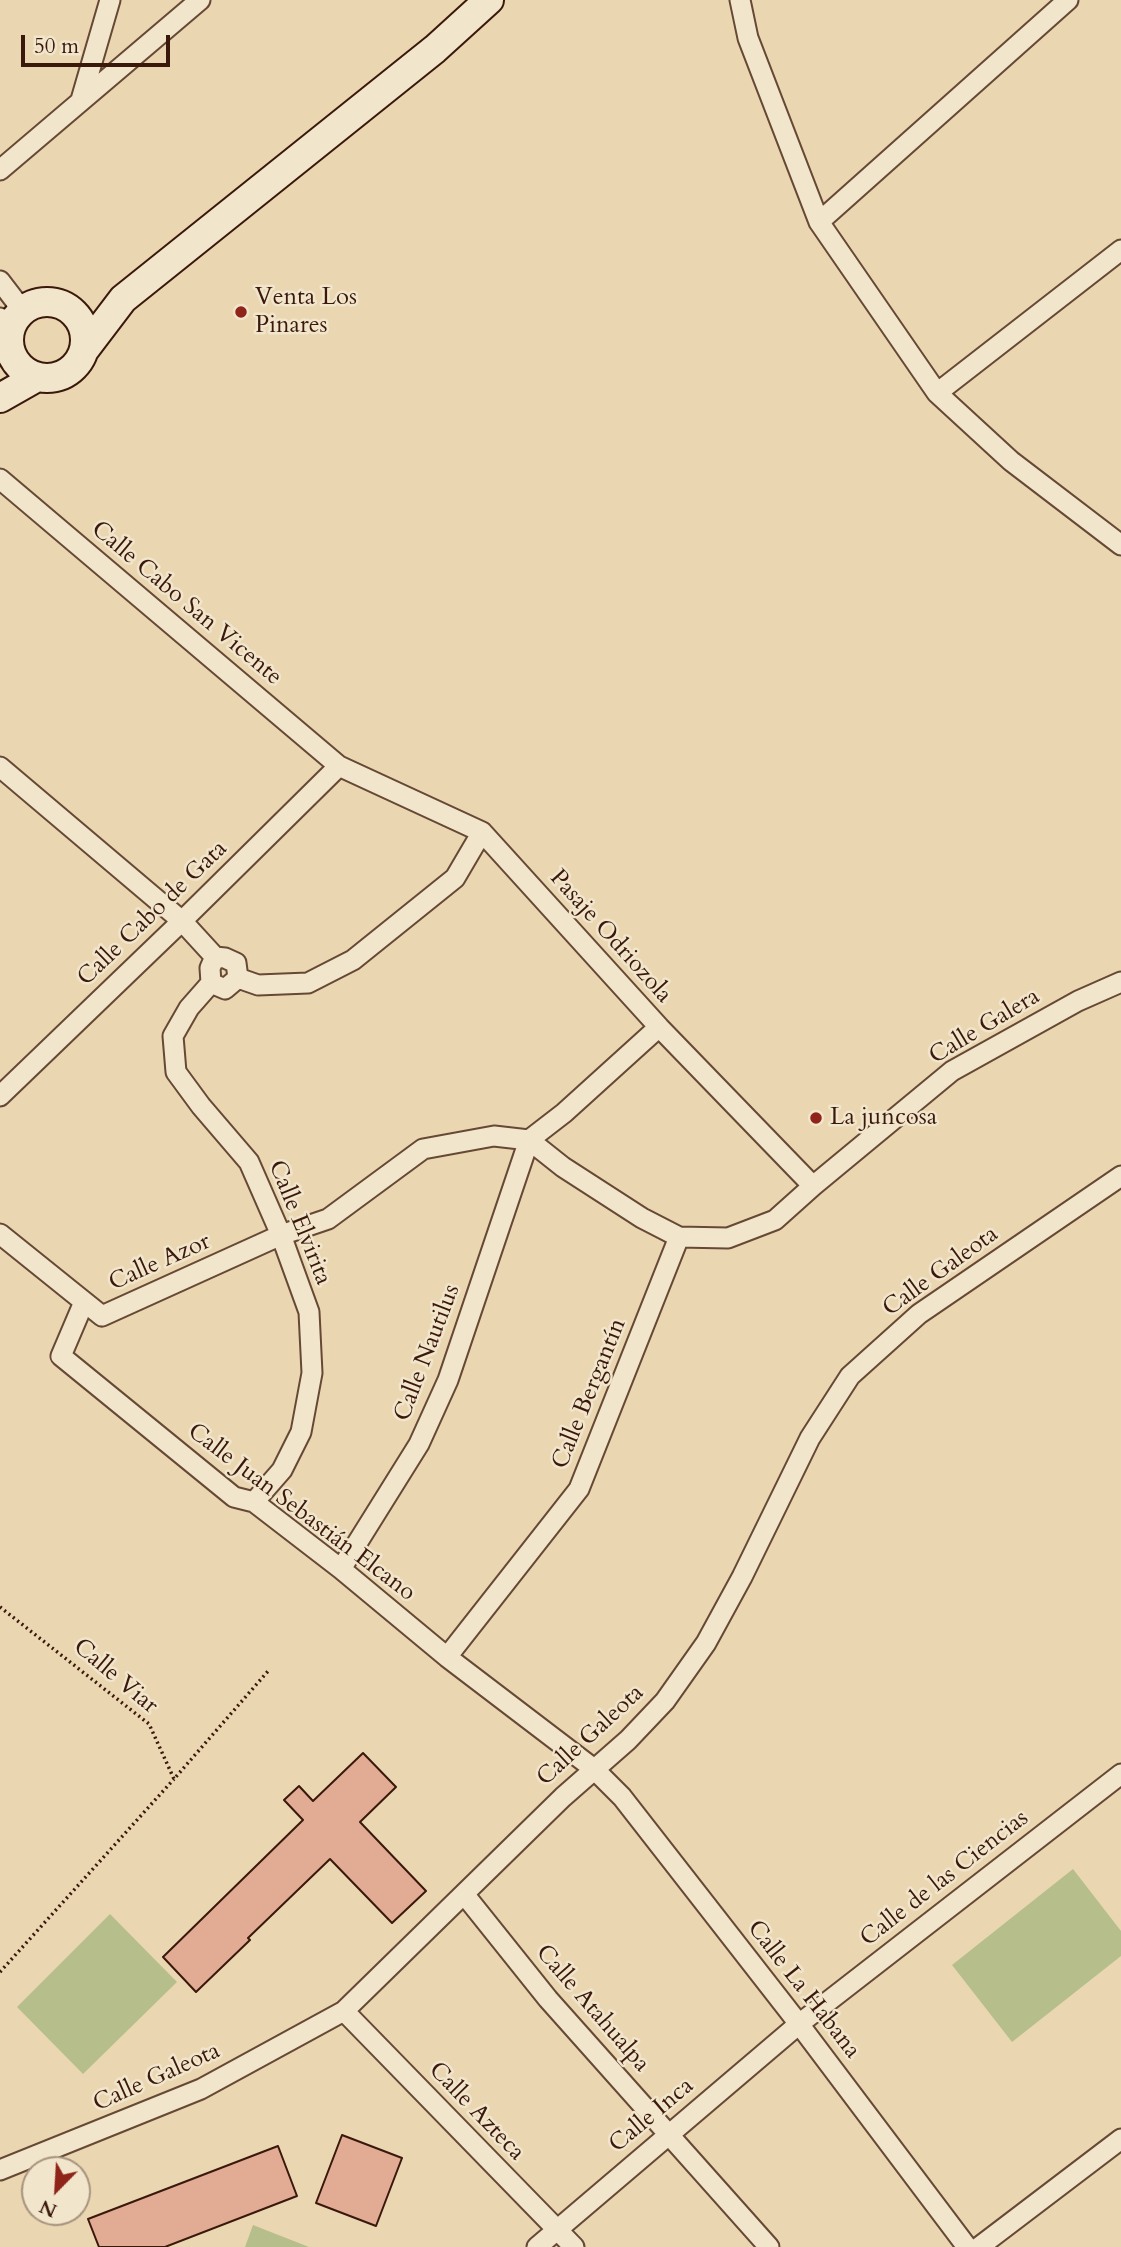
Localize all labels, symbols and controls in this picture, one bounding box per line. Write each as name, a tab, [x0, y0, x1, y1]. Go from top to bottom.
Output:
scale bar	[24, 21, 173, 65]
text: 50 m	[34, 32, 79, 61]
place label: Venta Los Pinares	[255, 284, 357, 340]
marker: Venta Los Pinares	[233, 304, 249, 320]
street label: Calle Cabo San Vicente	[85, 516, 287, 692]
street label: Calle Cabo de Gata	[72, 835, 234, 993]
street label: Pasaje Odriozola	[543, 864, 677, 1010]
street label: Calle Galera	[925, 983, 1045, 1071]
place label: La juncosa	[830, 1104, 937, 1132]
marker: La juncosa	[808, 1110, 824, 1126]
street label: Calle Elvirita	[261, 1157, 337, 1289]
street label: Calle Galeota	[878, 1221, 1004, 1323]
street label: Calle Azor	[105, 1228, 215, 1298]
street label: Calle Nautilus	[389, 1281, 467, 1425]
street label: Calle Bergantín	[547, 1315, 633, 1473]
street label: Calle Juan Sebastián Elcano	[181, 1418, 421, 1608]
street label: Calle Viar	[67, 1633, 163, 1721]
street label: Calle Galeota	[532, 1679, 650, 1793]
street label: Calle de las Ciencias	[855, 1805, 1035, 1953]
street label: Calle La Habana	[740, 1915, 866, 2065]
street label: Calle Atahualpa	[529, 1939, 655, 2079]
street label: Calle Galeota	[89, 2037, 225, 2119]
street label: Calle Azteca	[422, 2057, 530, 2167]
street label: Calle Inca	[604, 2072, 700, 2160]
north arrow	[21, 2156, 91, 2226]
text: N	[35, 2193, 61, 2224]

